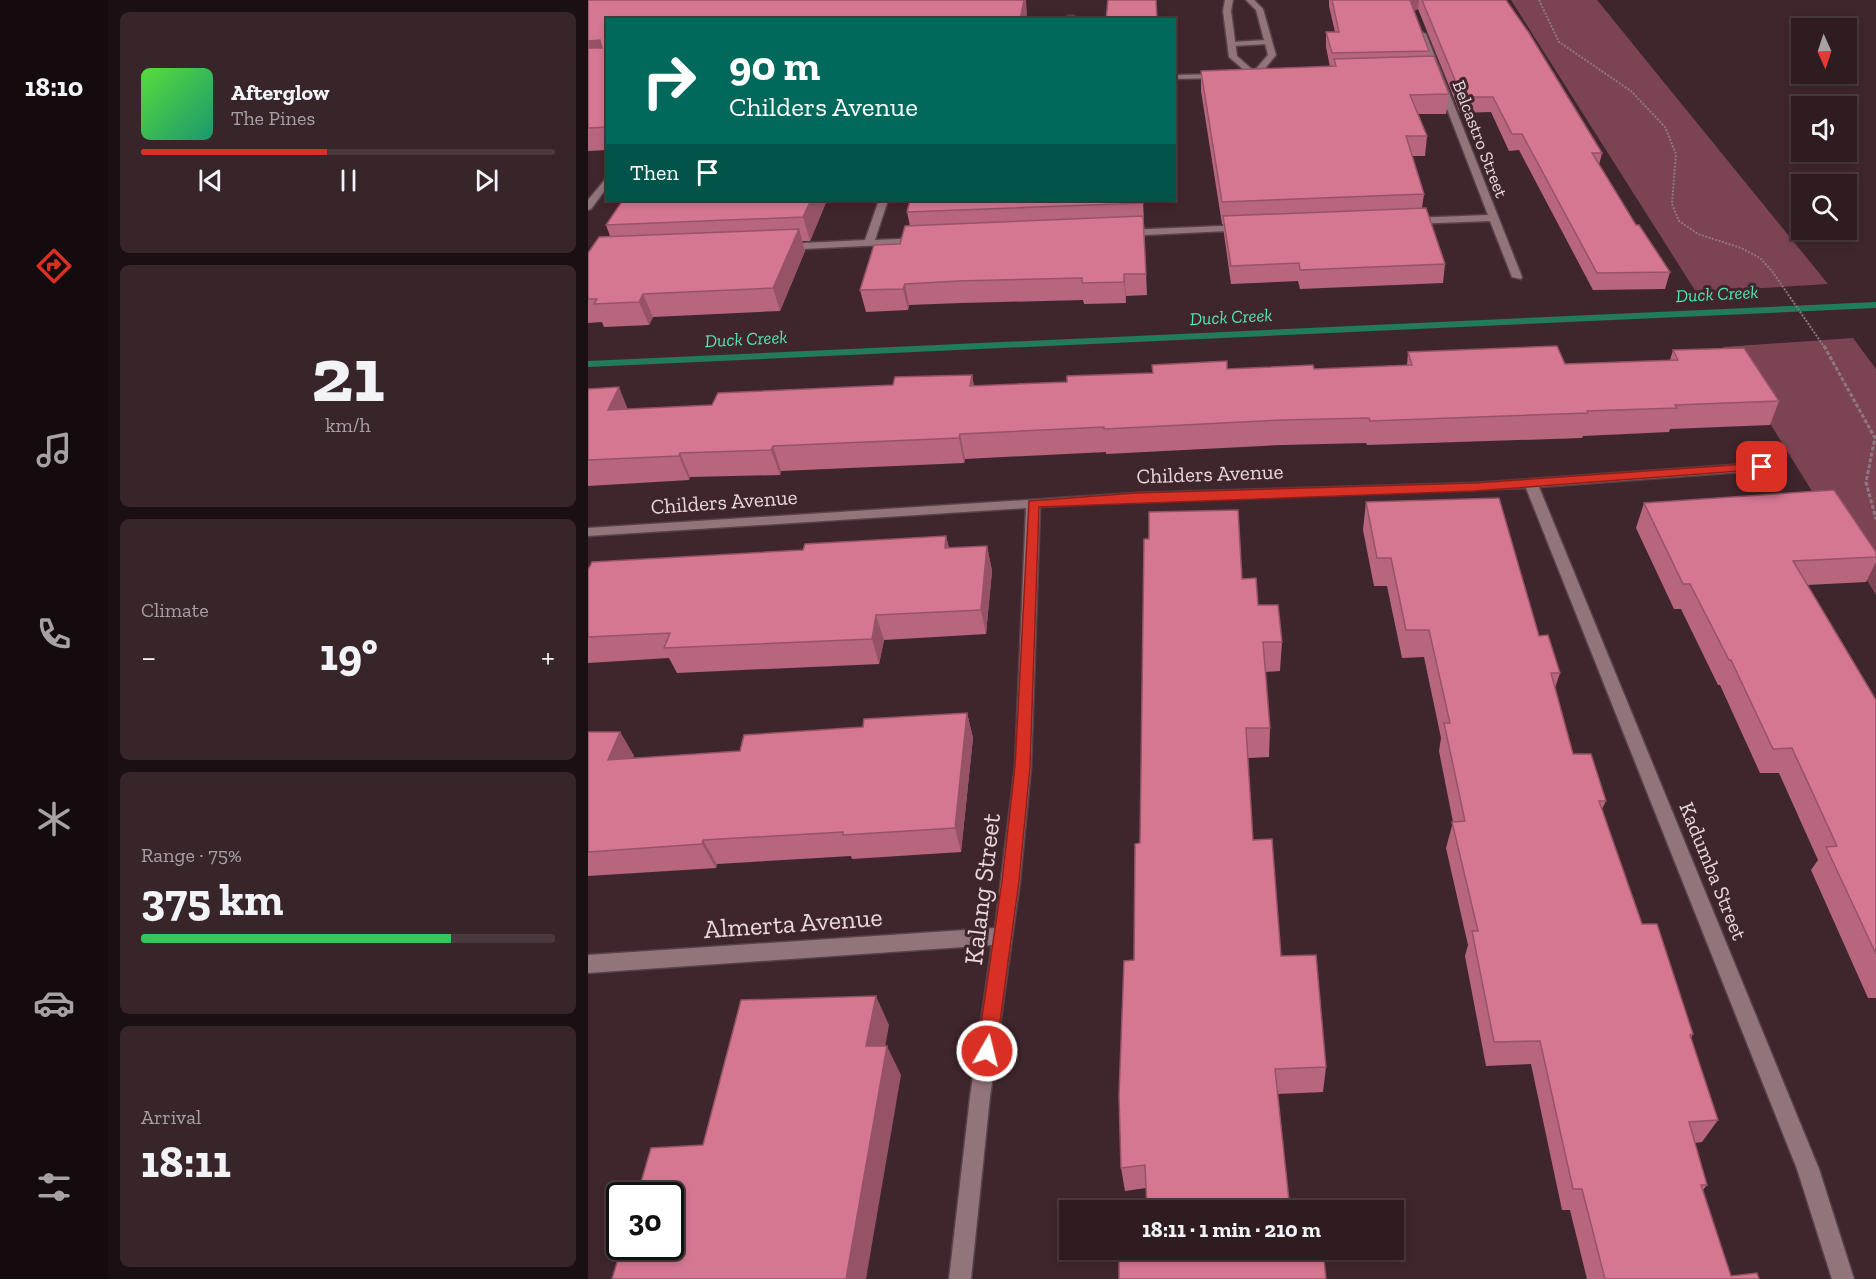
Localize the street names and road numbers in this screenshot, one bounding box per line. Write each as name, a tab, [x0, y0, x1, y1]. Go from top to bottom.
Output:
street label: Belcastro Street	[1448, 77, 1513, 201]
street label: Childers Avenue	[1136, 458, 1284, 489]
street label: Childers Avenue	[650, 484, 798, 519]
street label: Kadumba Street	[1674, 798, 1753, 944]
street label: Kalang Street	[957, 811, 1007, 967]
street label: Almerta Avenue	[703, 901, 883, 945]

